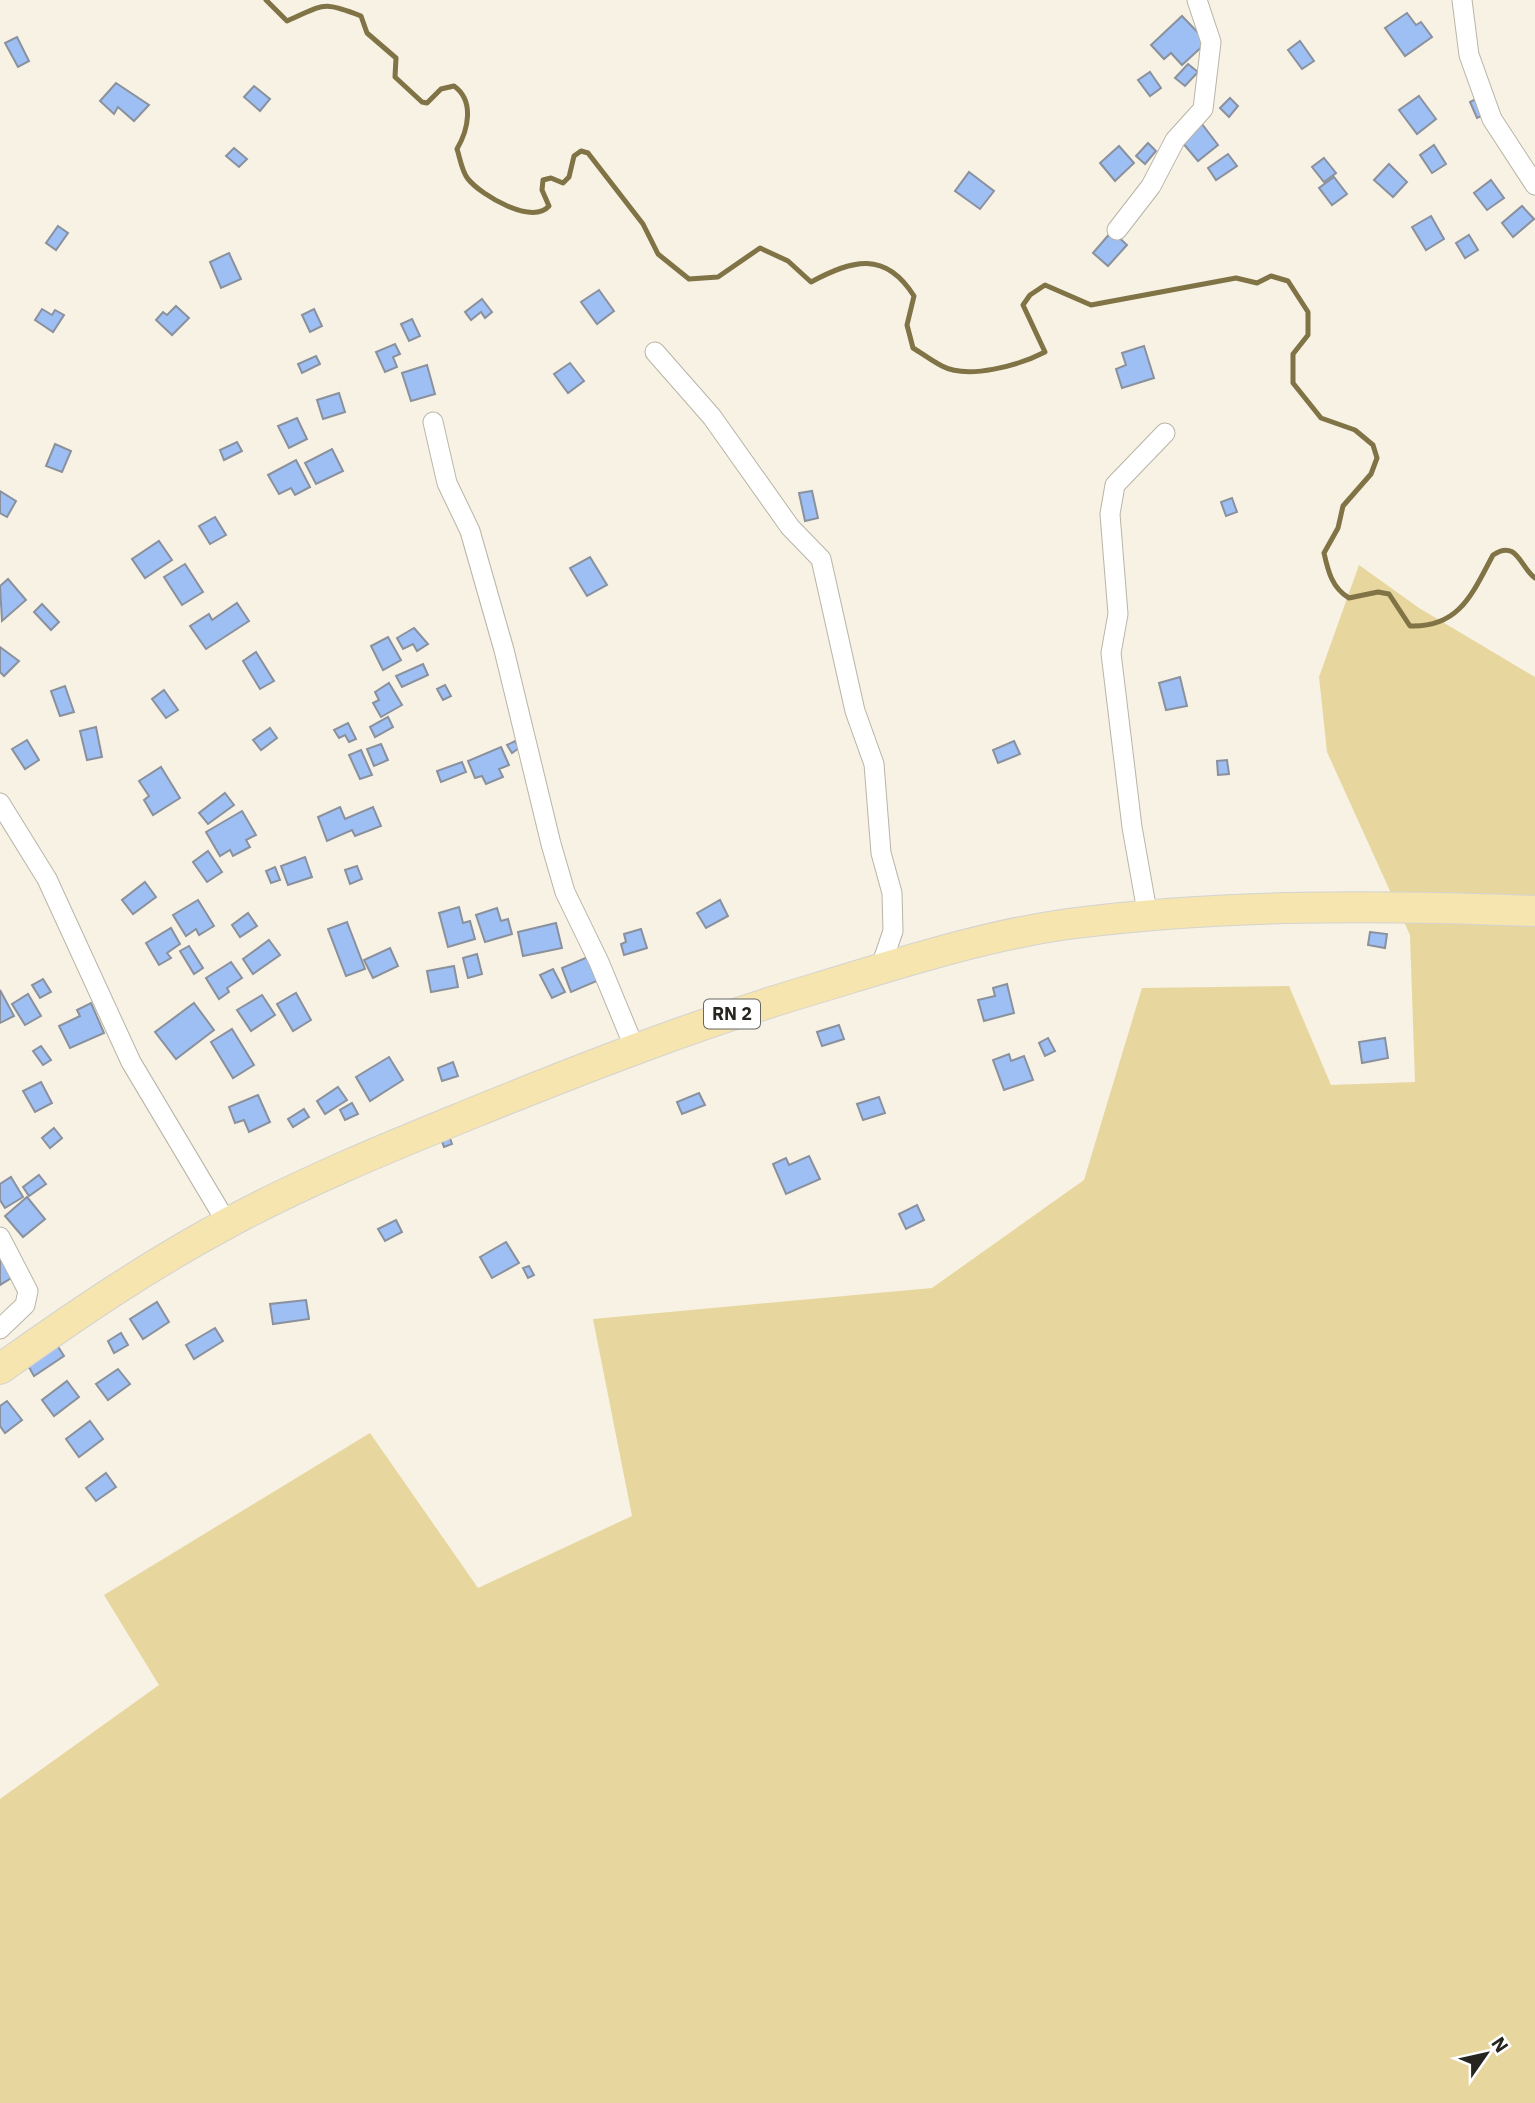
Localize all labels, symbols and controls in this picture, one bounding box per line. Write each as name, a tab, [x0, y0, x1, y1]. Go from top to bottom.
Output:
road number: RN 2	[704, 1000, 760, 1028]
north arrow	[1451, 2019, 1521, 2089]
text: N	[1486, 2032, 1514, 2057]

